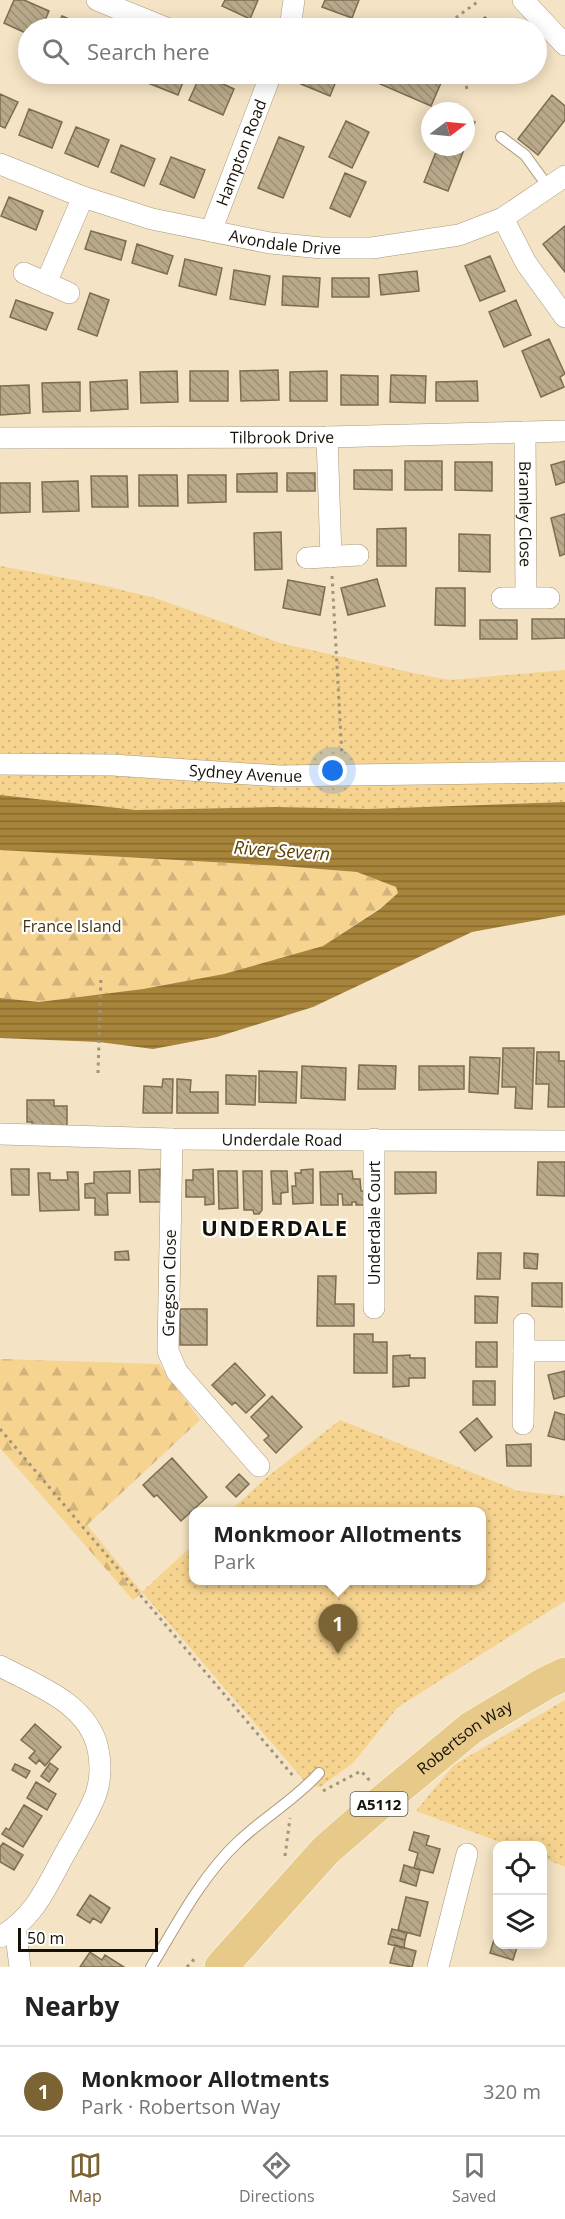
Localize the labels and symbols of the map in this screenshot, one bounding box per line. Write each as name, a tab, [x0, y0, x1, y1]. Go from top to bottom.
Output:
street label: Hampton Road	[211, 96, 271, 209]
north arrow	[421, 102, 475, 156]
street label: Avondale Drive	[227, 224, 341, 259]
street label: Tilbrook Drive	[230, 426, 334, 448]
street label: Bramley Close	[514, 461, 537, 567]
your location	[318, 756, 347, 785]
street label: Sydney Avenue	[188, 759, 302, 787]
water label: River Severn	[233, 835, 331, 865]
park label: France Island	[23, 915, 121, 937]
street label: Underdale Road	[221, 1128, 342, 1151]
street label: Underdale Court	[363, 1161, 385, 1285]
district label: UNDERDALE	[201, 1212, 349, 1242]
street label: Gregson Close	[157, 1229, 181, 1337]
pin: 1	[318, 1604, 358, 1654]
street label: Robertson Way	[412, 1694, 517, 1779]
road number: A5112	[350, 1792, 407, 1816]
scale bar	[18, 1925, 158, 1952]

